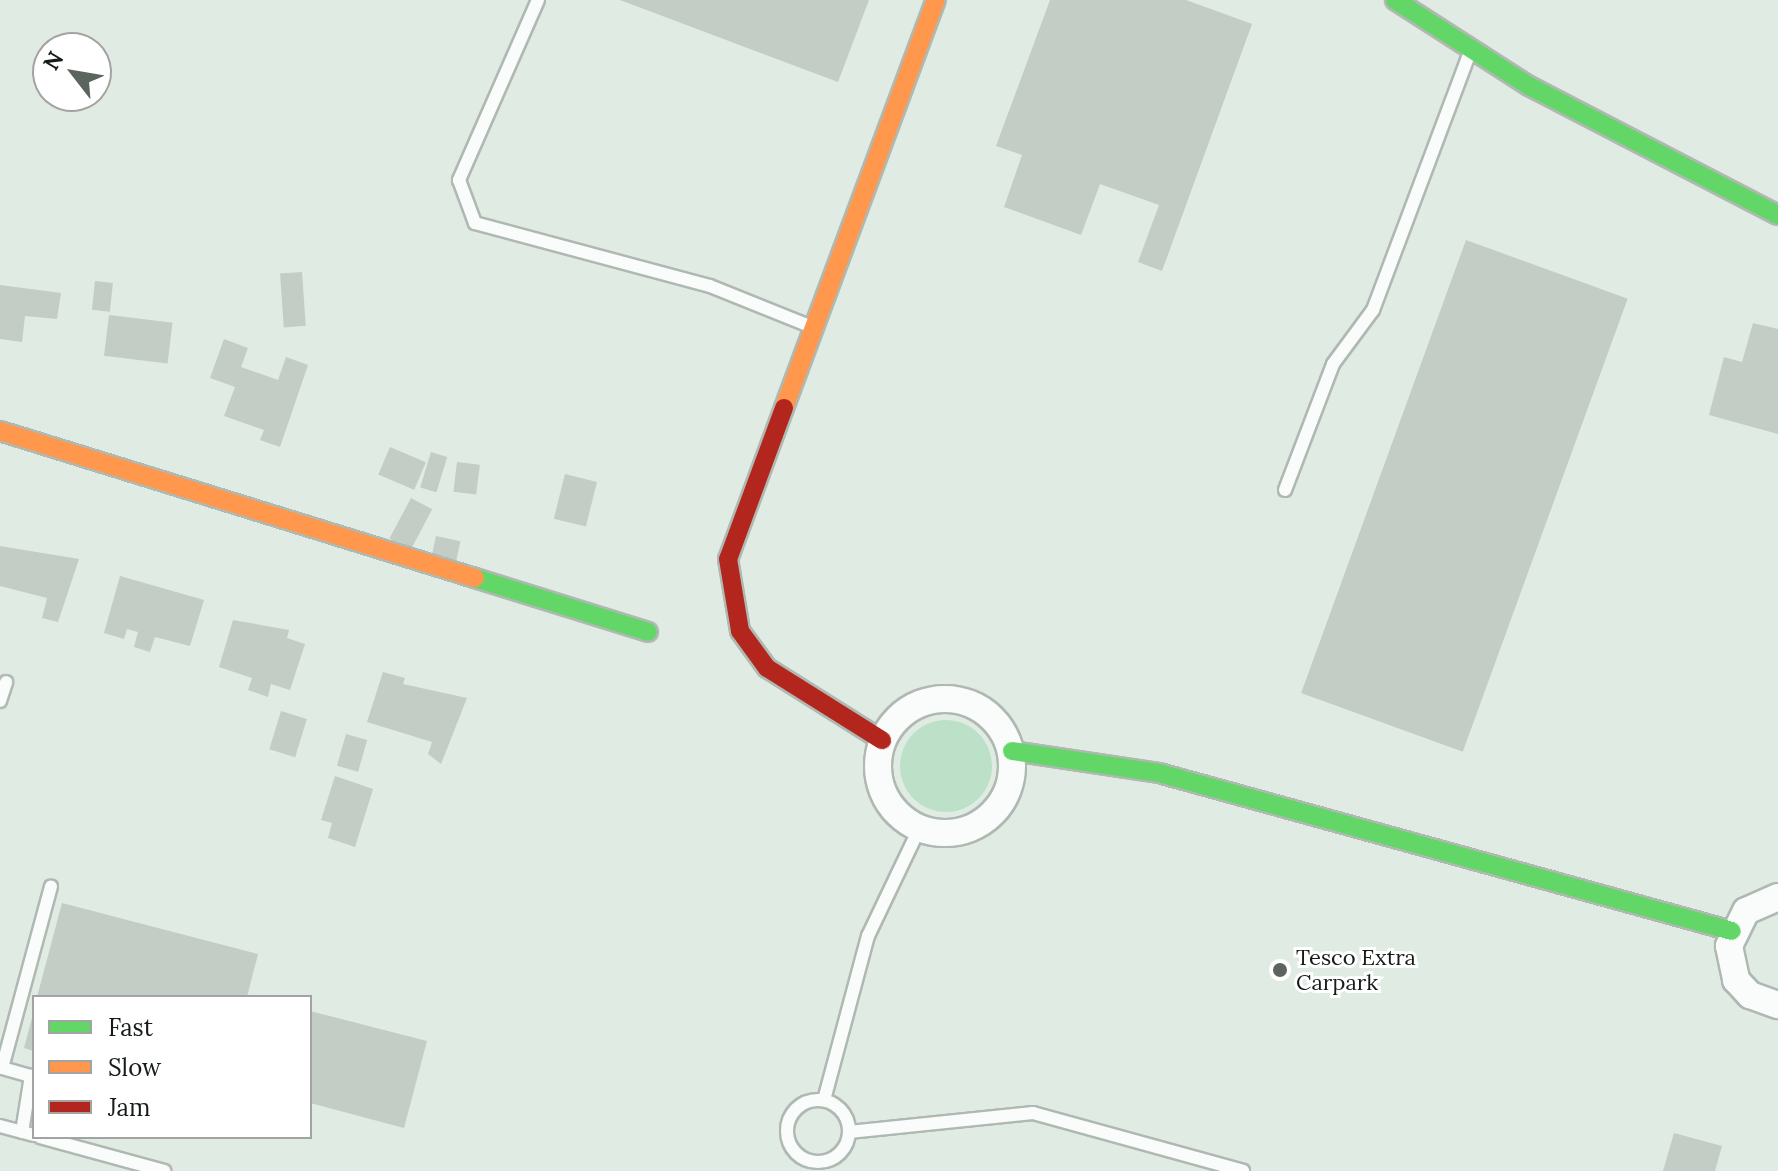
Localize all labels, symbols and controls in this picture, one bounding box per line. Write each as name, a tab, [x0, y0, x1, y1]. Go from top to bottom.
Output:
north arrow	[32, 32, 112, 112]
text: N	[37, 46, 70, 75]
place label: Tesco Extra Carpark	[1296, 944, 1416, 996]
marker: Tesco Extra Carpark	[1271, 961, 1289, 979]
legend	[32, 995, 312, 1139]
text: Fast	[108, 1012, 153, 1043]
text: Slow	[108, 1052, 161, 1083]
text: Jam	[108, 1092, 150, 1123]

